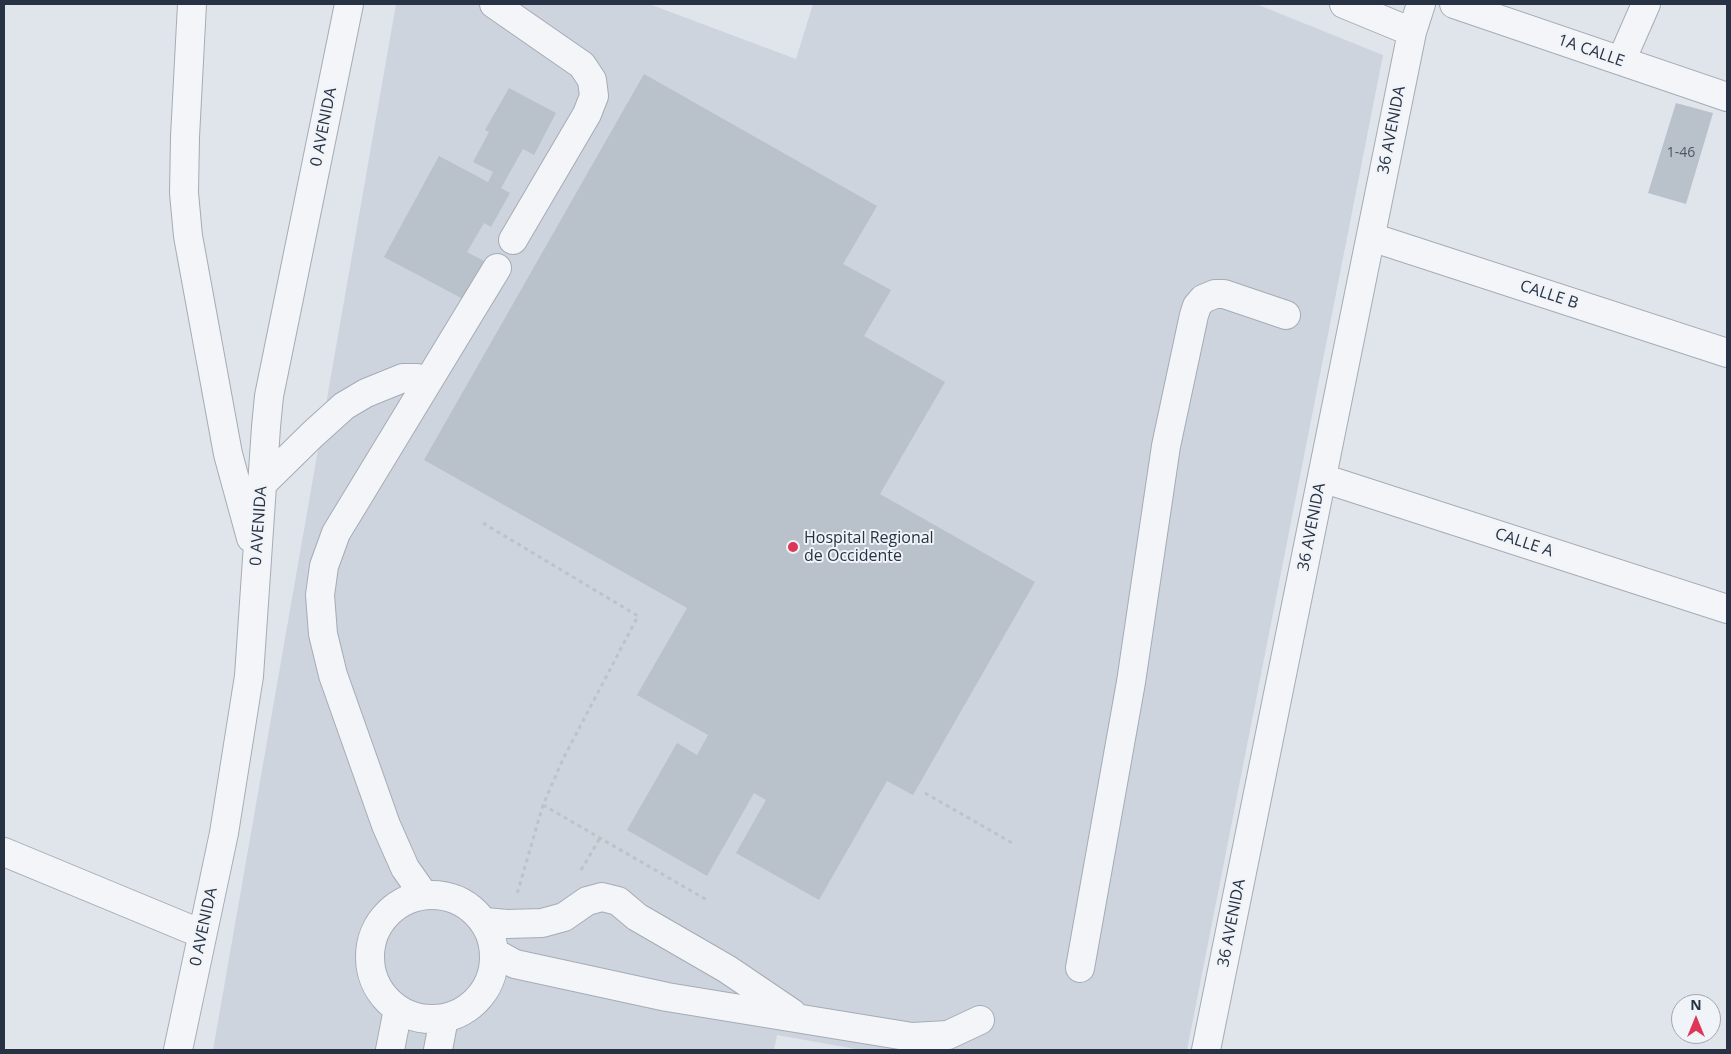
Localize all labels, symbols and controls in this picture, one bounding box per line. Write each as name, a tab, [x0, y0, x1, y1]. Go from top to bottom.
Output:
street label: 1A CALLE	[1555, 31, 1627, 71]
street label: 36 AVENIDA	[1374, 84, 1410, 176]
street label: 0 AVENIDA	[307, 86, 341, 168]
house number: 1-46	[1667, 145, 1695, 161]
street label: CALLE B	[1517, 277, 1581, 313]
street label: 36 AVENIDA	[1294, 481, 1330, 573]
street label: 0 AVENIDA	[247, 485, 271, 567]
street label: CALLE A	[1492, 525, 1556, 561]
place label: Hospital Regional de Occidente	[804, 528, 934, 566]
marker: Hospital Regional de Occidente	[786, 540, 800, 554]
street label: 36 AVENIDA	[1214, 877, 1250, 969]
street label: 0 AVENIDA	[186, 886, 222, 968]
north arrow	[1671, 994, 1721, 1044]
text: N	[1690, 995, 1702, 1014]

